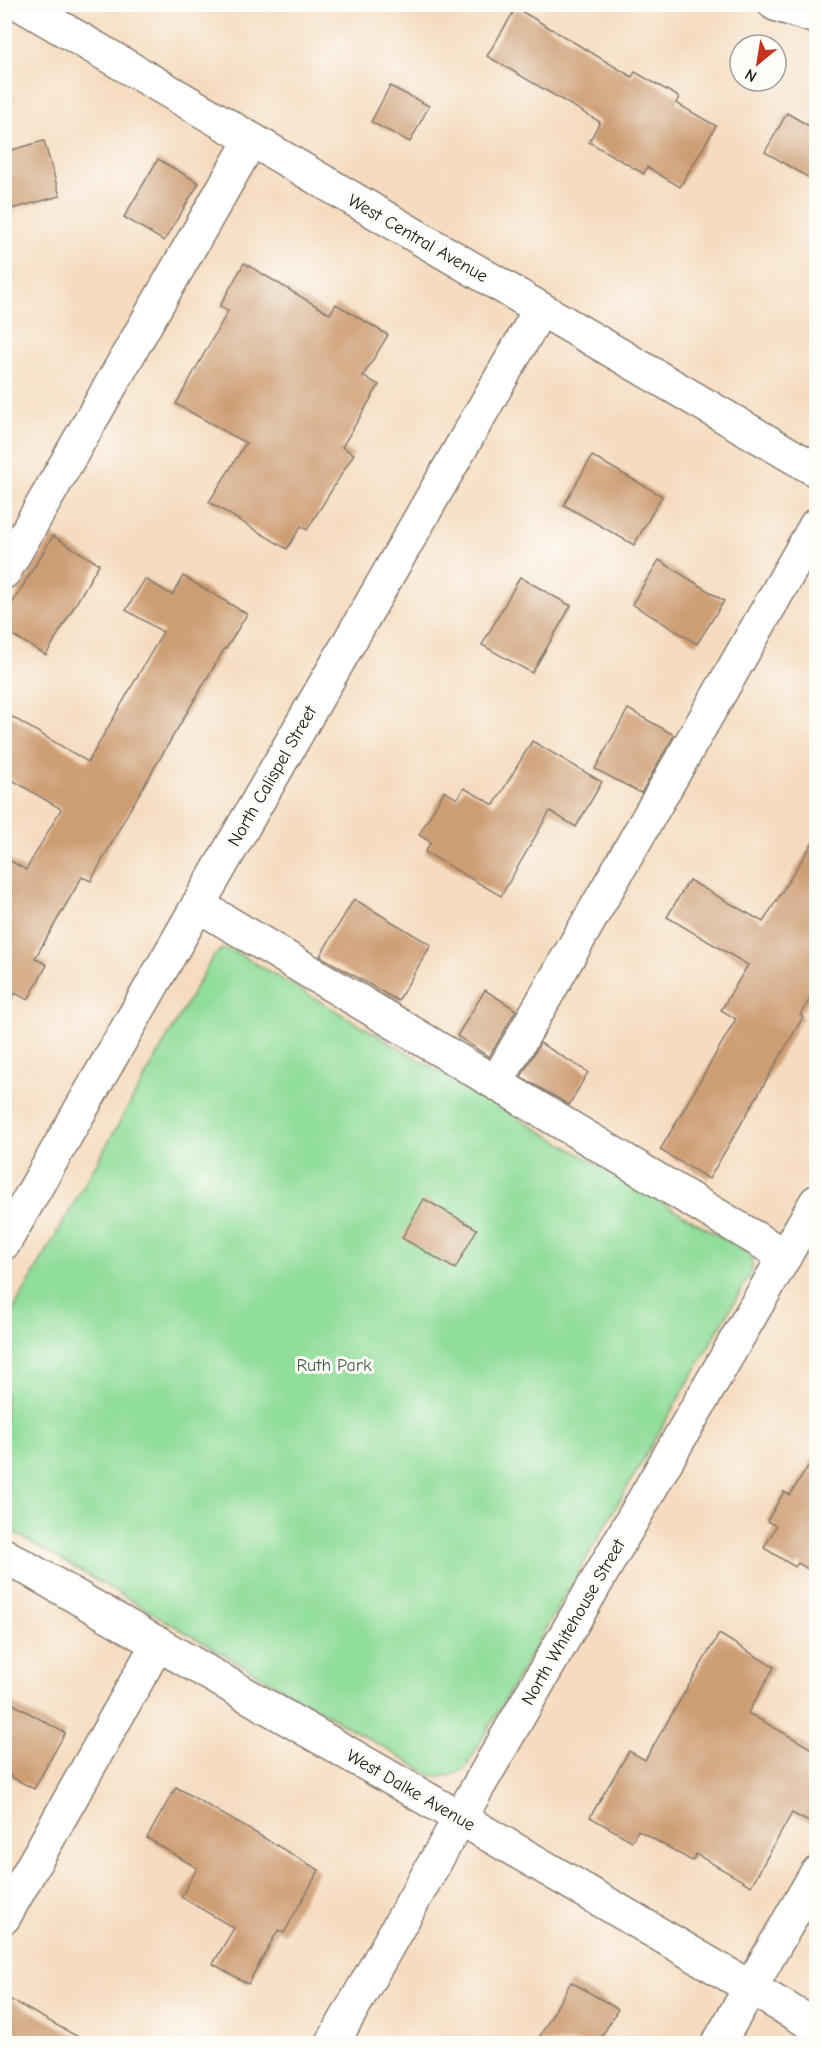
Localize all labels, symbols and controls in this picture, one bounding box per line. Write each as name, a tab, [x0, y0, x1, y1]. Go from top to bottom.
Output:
north arrow	[728, 33, 788, 93]
text: N	[742, 65, 760, 86]
street label: West Central Avenue	[344, 190, 491, 287]
street label: North Calispel Street	[224, 702, 322, 850]
park label: Ruth Park	[296, 1355, 372, 1376]
street label: North Whitehouse Street	[517, 1535, 630, 1709]
street label: West Dalke Avenue	[343, 1745, 479, 1836]

